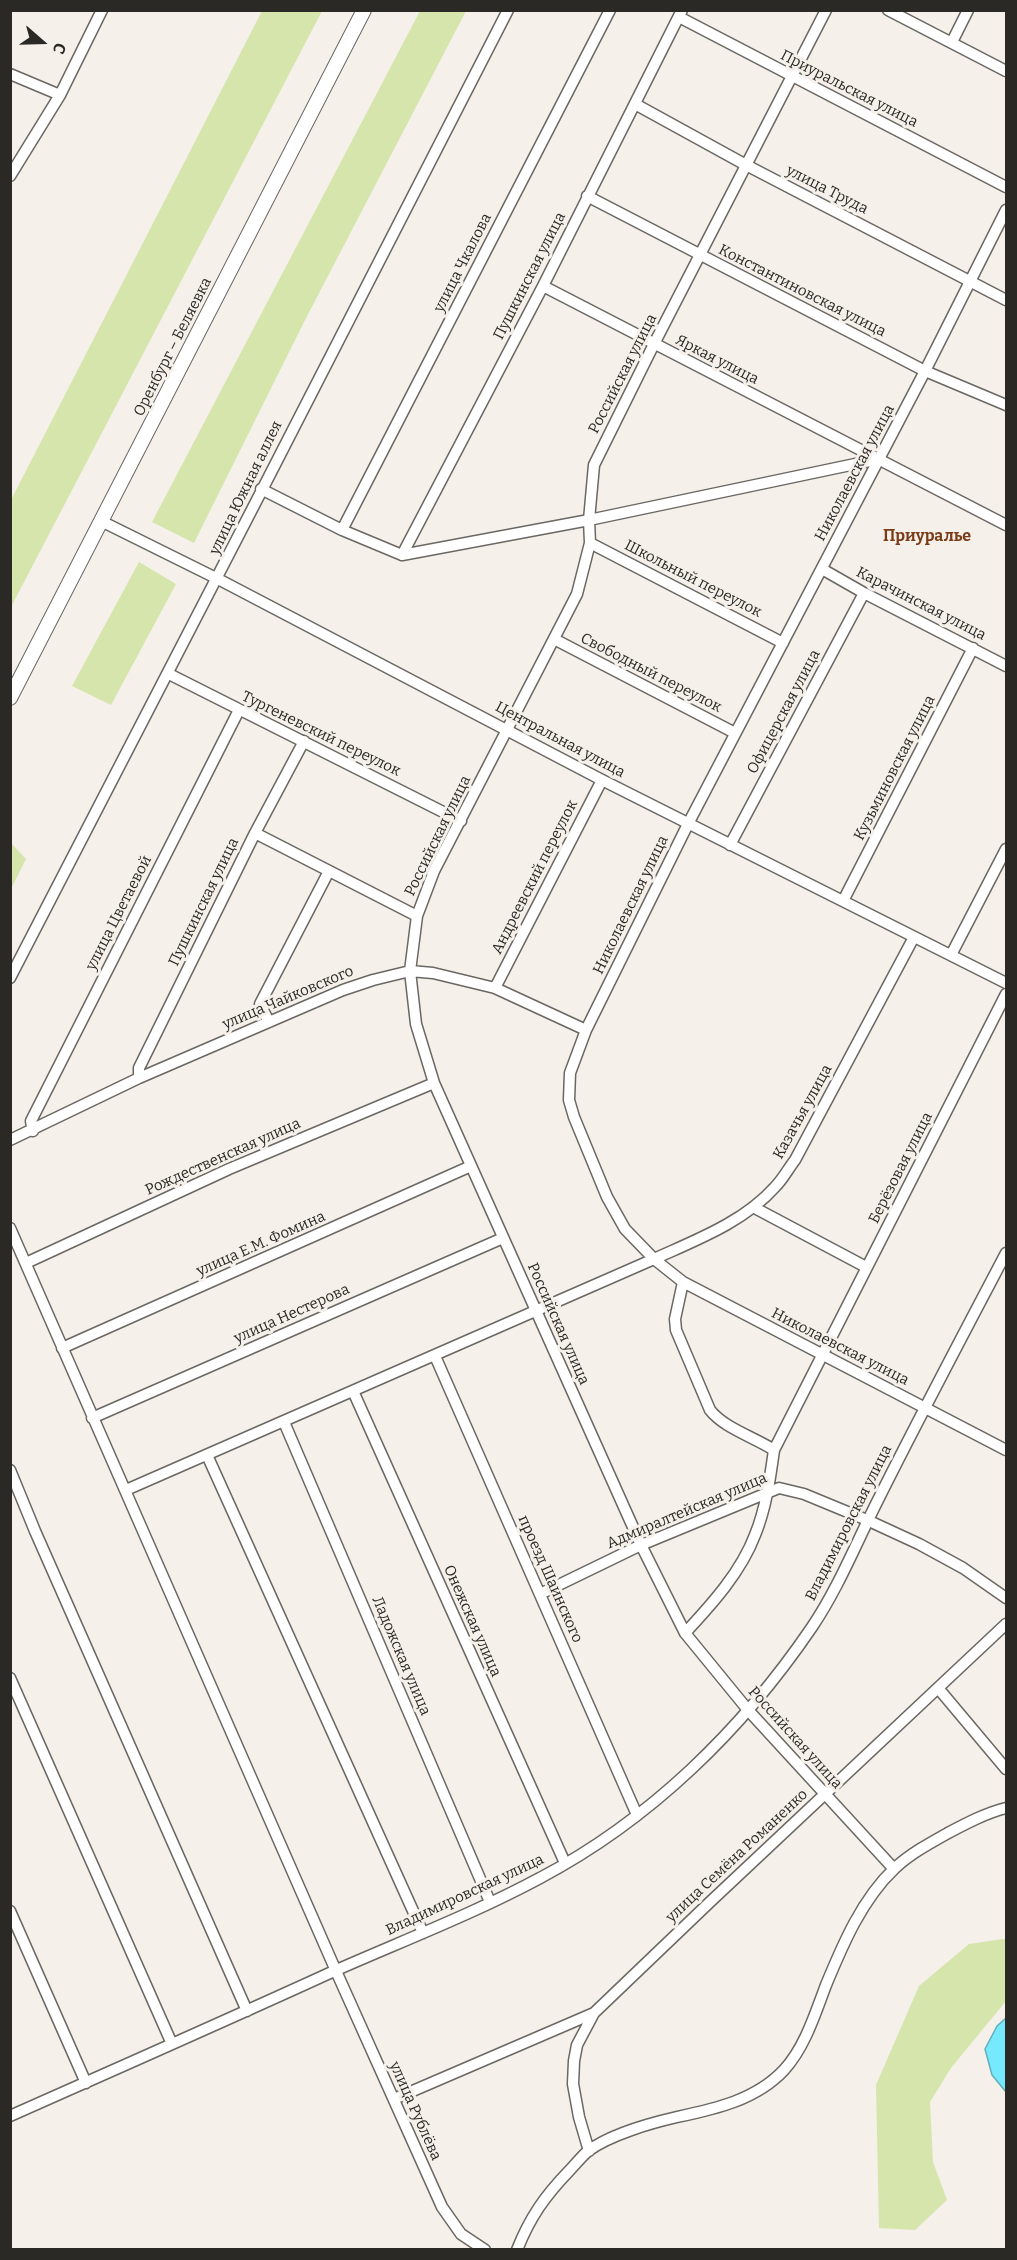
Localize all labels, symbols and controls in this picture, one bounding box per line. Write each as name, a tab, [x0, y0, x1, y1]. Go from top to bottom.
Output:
north arrow	[12, 12, 72, 72]
text: С	[49, 40, 70, 56]
street label: Приуральская улица	[777, 47, 921, 131]
street label: улица Труда	[783, 162, 871, 218]
street label: Пушкинская улица	[490, 209, 570, 343]
street label: улица Чкалова	[430, 210, 496, 316]
street label: Константиновская улица	[715, 241, 889, 341]
street label: Оренбург – Беляевка	[130, 275, 216, 419]
street label: Российская улица	[585, 311, 661, 437]
street label: Яркая улица	[672, 331, 762, 389]
street label: Николаевская улица	[811, 402, 899, 544]
street label: улица Южная аллея	[206, 418, 286, 558]
district label: Приуралье	[883, 527, 971, 547]
street label: Школьный переулок	[621, 537, 765, 621]
street label: Карачинская улица	[853, 563, 989, 645]
street label: Свободный переулок	[577, 630, 725, 716]
street label: Офицерская улица	[744, 647, 824, 777]
street label: Тургеневский переулок	[239, 688, 403, 780]
street label: Кузьминовская улица	[851, 693, 939, 843]
street label: Центральная улица	[492, 698, 628, 782]
street label: Российская улица	[401, 773, 475, 899]
street label: Андреевский переулок	[488, 797, 582, 957]
street label: Николаевская улица	[590, 833, 672, 977]
street label: Пушкинская улица	[165, 835, 243, 969]
street label: улица Цветаевой	[82, 853, 156, 973]
street label: улица Чайковского	[220, 962, 356, 1034]
street label: Казачья улица	[770, 1062, 836, 1162]
street label: Берёзовая улица	[865, 1109, 937, 1227]
street label: Рождественская улица	[143, 1115, 303, 1199]
street label: улица Е.М. Фомина	[194, 1207, 328, 1281]
street label: Российская улица	[523, 1260, 593, 1388]
street label: улица Нестерова	[231, 1280, 353, 1348]
street label: Николаевская улица	[768, 1304, 912, 1390]
street label: Владимировская улица	[802, 1442, 896, 1604]
street label: Адмиралтейская улица	[604, 1469, 770, 1553]
street label: проезд Шаинского	[514, 1513, 586, 1645]
street label: Онежская улица	[439, 1562, 505, 1680]
street label: Ладожская улица	[368, 1594, 434, 1718]
street label: Российская улица	[744, 1683, 846, 1793]
street label: улица Семёна Романенко	[662, 1786, 812, 1926]
street label: Владимировская улица	[383, 1850, 547, 1940]
street label: улица Рублёва	[385, 2059, 445, 2163]

